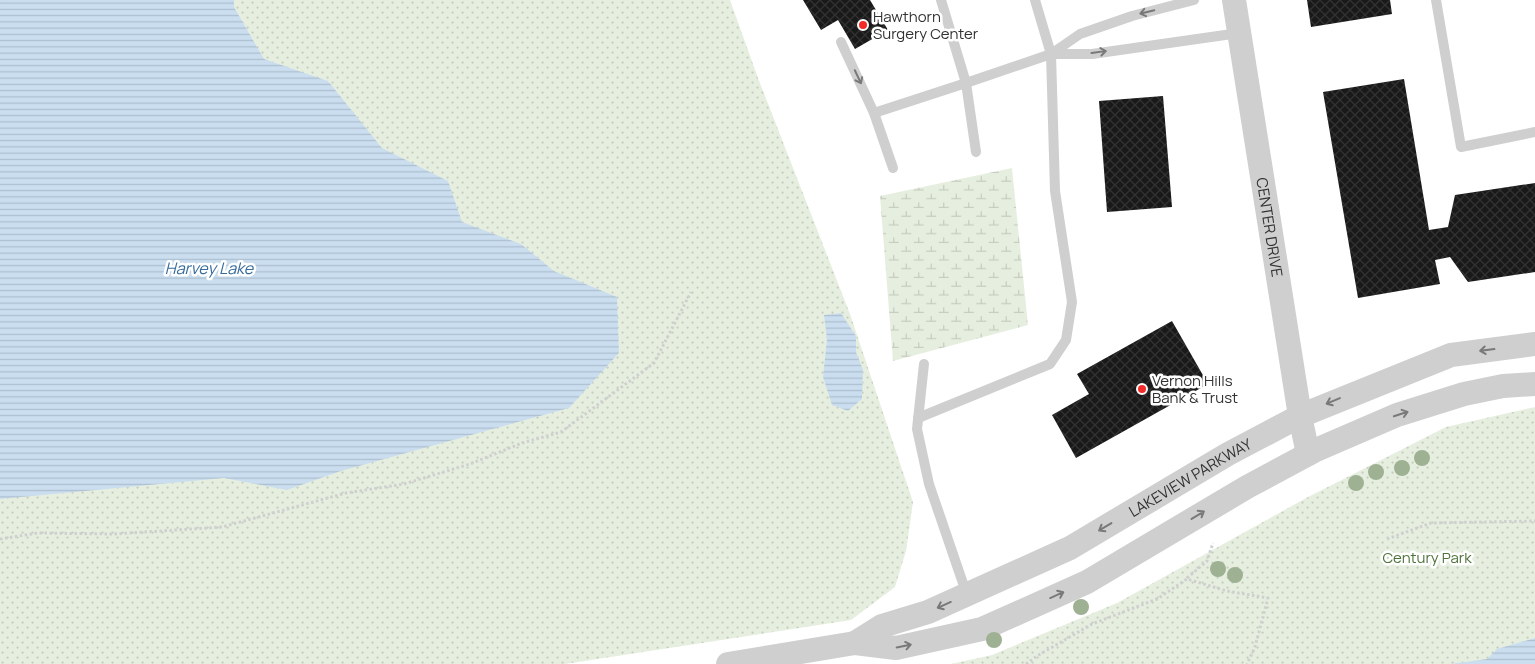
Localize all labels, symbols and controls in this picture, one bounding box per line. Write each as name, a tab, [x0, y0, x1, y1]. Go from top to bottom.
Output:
place label: Hawthorn Surgery Center	[873, 6, 979, 44]
one-way arrow	[1139, 8, 1155, 17]
marker: Hawthorn Surgery Center	[857, 19, 869, 31]
one-way arrow	[1091, 47, 1107, 57]
one-way arrow	[854, 69, 863, 84]
street label: CENTER DRIVE	[1252, 176, 1288, 278]
water label: Harvey Lake	[165, 257, 255, 279]
one-way arrow	[1479, 346, 1495, 356]
place label: Vernon Hills Bank & Trust	[1152, 370, 1238, 408]
marker: Vernon Hills Bank & Trust	[1136, 383, 1148, 395]
one-way arrow	[1326, 397, 1341, 407]
one-way arrow	[1393, 409, 1409, 418]
street label: LAKEVIEW PARKWAY	[1125, 433, 1256, 521]
one-way arrow	[1191, 510, 1205, 520]
one-way arrow	[1099, 522, 1113, 532]
park label: Century Park	[1382, 547, 1472, 568]
one-way arrow	[1049, 590, 1064, 600]
one-way arrow	[936, 600, 951, 610]
one-way arrow	[895, 641, 911, 651]

